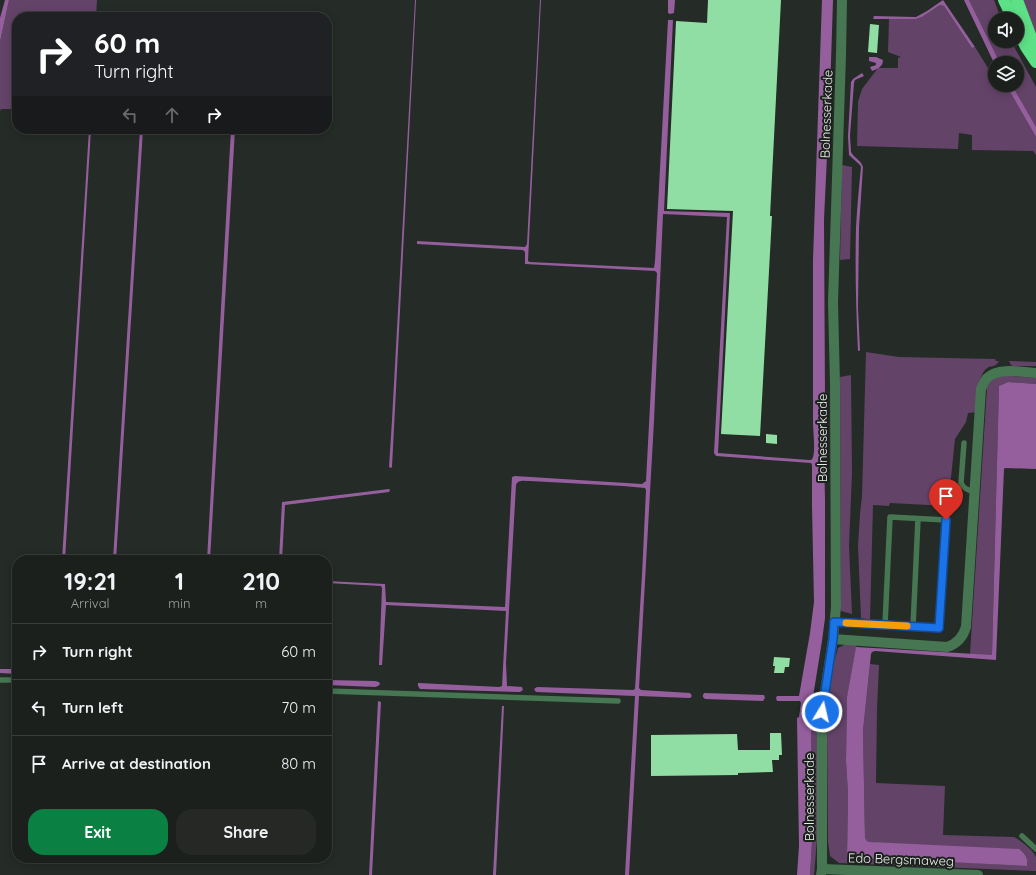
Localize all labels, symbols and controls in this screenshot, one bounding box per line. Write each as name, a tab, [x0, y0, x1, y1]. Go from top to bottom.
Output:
map controls	[988, 12, 1024, 92]
button: sound	[988, 12, 1024, 48]
text: 60 m	[94, 25, 160, 60]
icon: right	[28, 28, 80, 80]
button: layers	[988, 56, 1024, 92]
text: Turn right	[94, 60, 174, 83]
street label: Bolnesserkade	[816, 69, 836, 159]
icon: left	[119, 104, 141, 126]
icon: ahead	[161, 104, 183, 126]
icon: right	[203, 104, 225, 126]
street label: Bolnesserkade	[814, 394, 830, 482]
pin	[929, 479, 963, 520]
icon: arrive	[935, 485, 957, 507]
text: 19:21	[64, 566, 116, 596]
text: 1	[175, 566, 184, 596]
text: 210	[242, 566, 280, 596]
text: Arrival	[71, 595, 110, 611]
text: min	[168, 595, 190, 611]
text: m	[255, 595, 267, 611]
icon: right	[28, 641, 50, 663]
text: Turn right	[62, 642, 133, 661]
text: 60 m	[281, 642, 316, 661]
position arrow	[801, 691, 843, 733]
icon: left	[28, 697, 50, 719]
text: Turn left	[62, 698, 124, 717]
text: 70 m	[282, 698, 316, 717]
icon: arrive	[28, 753, 50, 775]
street label: Bolnesserkade	[801, 753, 817, 841]
text: Arrive at destination	[62, 754, 211, 773]
text: 80 m	[281, 754, 316, 773]
button: Exit	[28, 809, 168, 855]
button: Share	[176, 809, 316, 855]
street label: Edo Bergsmaweg	[848, 849, 954, 869]

